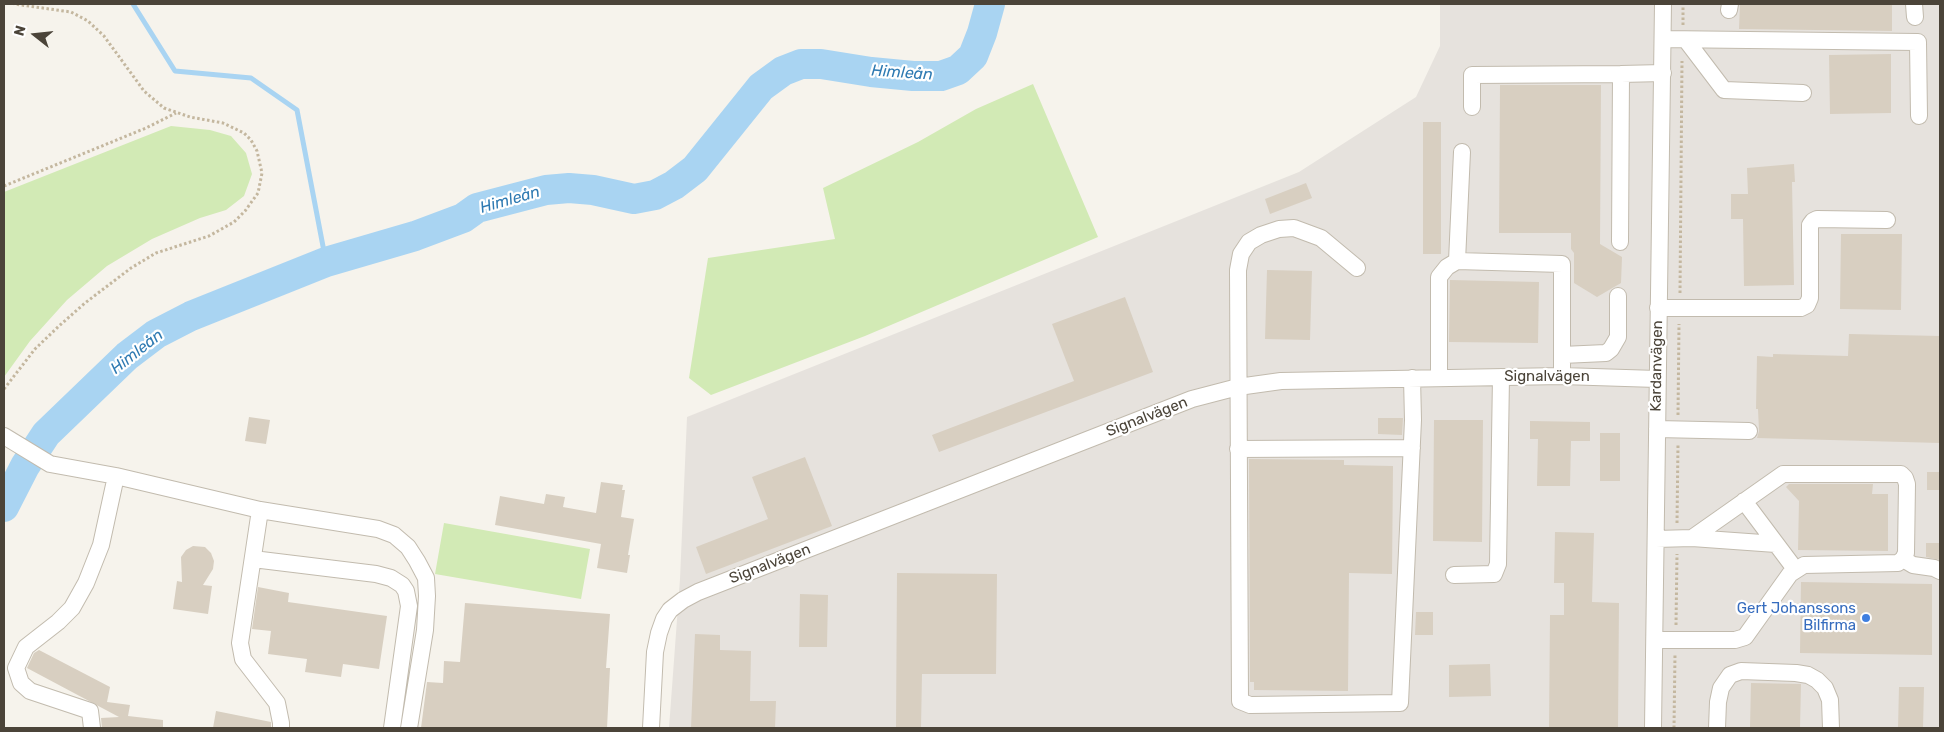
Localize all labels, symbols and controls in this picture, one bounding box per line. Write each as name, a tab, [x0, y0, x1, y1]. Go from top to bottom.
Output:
north arrow	[10, 10, 60, 60]
text: N	[11, 24, 30, 38]
water label: Himleån	[871, 61, 933, 85]
water label: Himleån	[478, 182, 542, 218]
street label: Kardanvägen	[1647, 320, 1667, 412]
water label: Himleån	[107, 326, 167, 378]
street label: Signalvägen	[1504, 368, 1590, 386]
street label: Signalvägen	[1104, 393, 1190, 441]
street label: Signalvägen	[727, 540, 813, 588]
place label: Gert Johanssons Bilfirma	[1737, 600, 1856, 635]
marker: Gert Johanssons Bilfirma	[1860, 612, 1872, 624]

